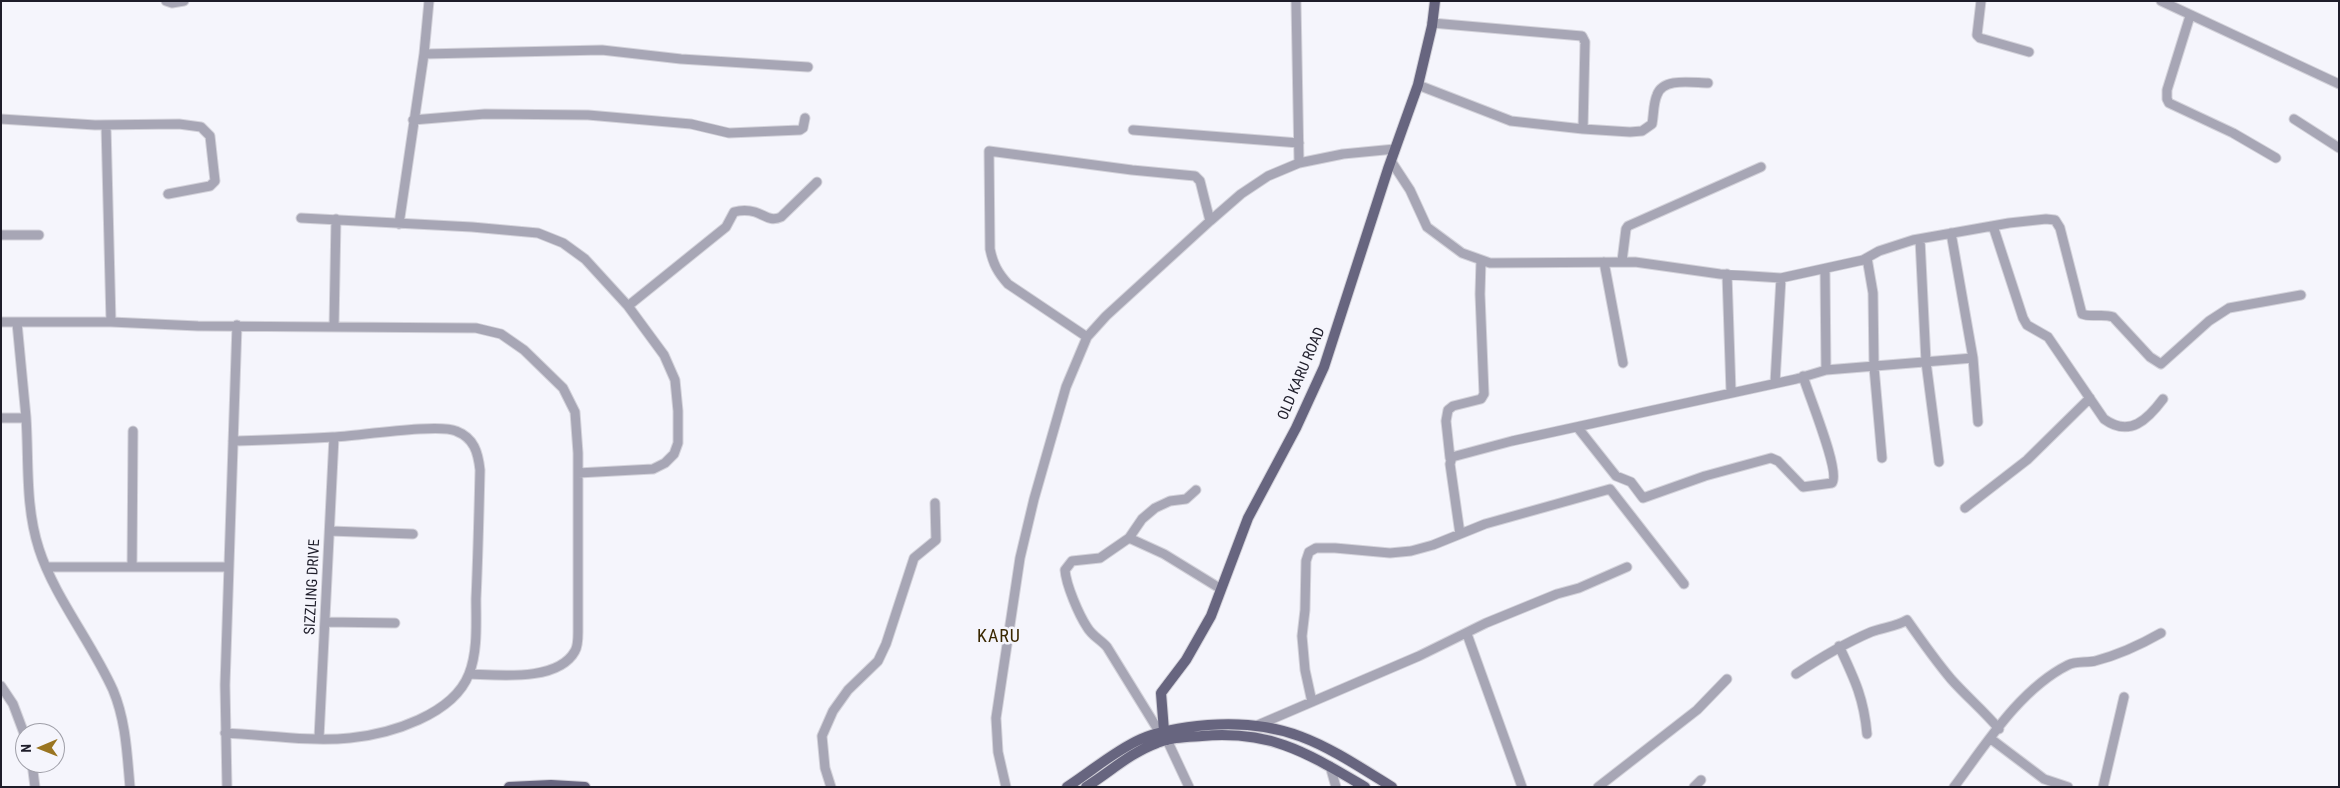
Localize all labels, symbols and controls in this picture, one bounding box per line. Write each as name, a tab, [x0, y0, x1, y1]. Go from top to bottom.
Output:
street label: OLD KARU ROAD	[1274, 325, 1330, 423]
street label: SIZZLING DRIVE	[302, 539, 324, 635]
district label: KARU	[977, 626, 1021, 648]
north arrow	[15, 723, 65, 773]
text: N	[18, 744, 34, 753]

